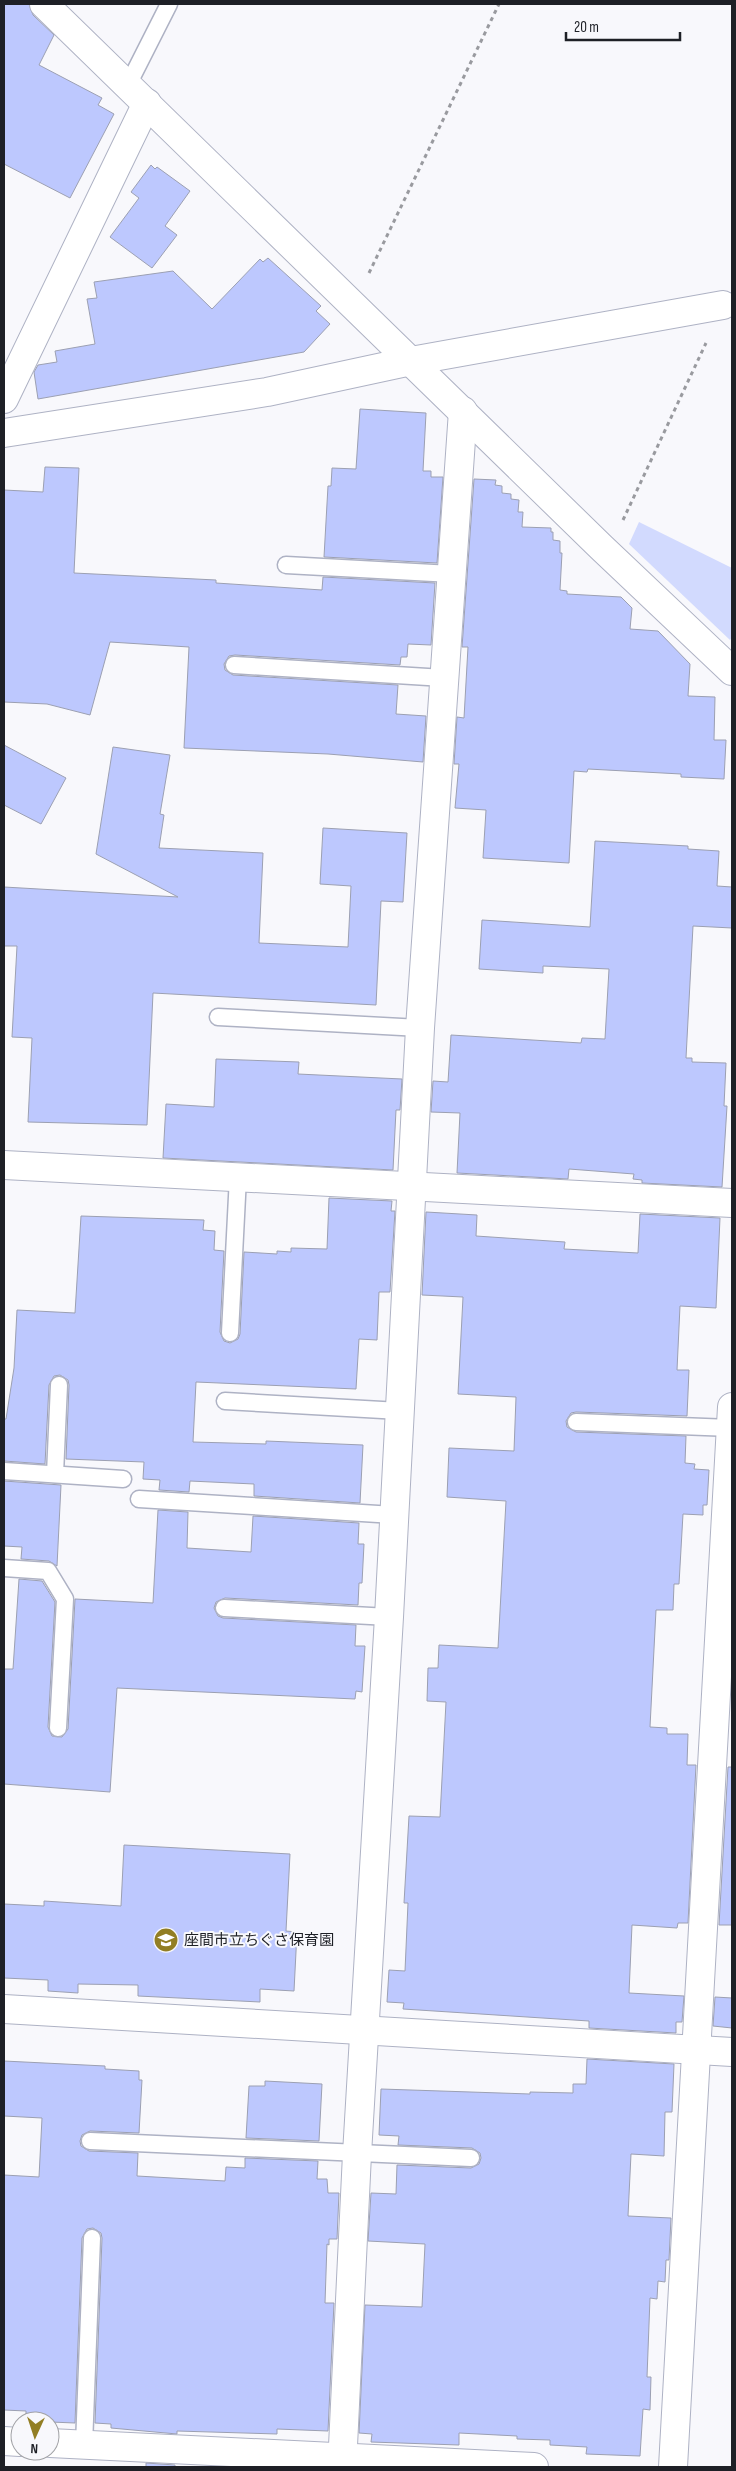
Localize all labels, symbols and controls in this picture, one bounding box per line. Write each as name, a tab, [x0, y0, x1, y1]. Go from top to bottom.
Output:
scale bar	[566, 10, 680, 42]
text: 20 m	[574, 18, 599, 37]
school or university icon: 座間市立ちぐさ保育園	[153, 1927, 179, 1953]
place label: 座間市立ちぐさ保育園	[184, 1931, 334, 1950]
north arrow	[10, 2411, 60, 2461]
text: N	[30, 2440, 39, 2457]

